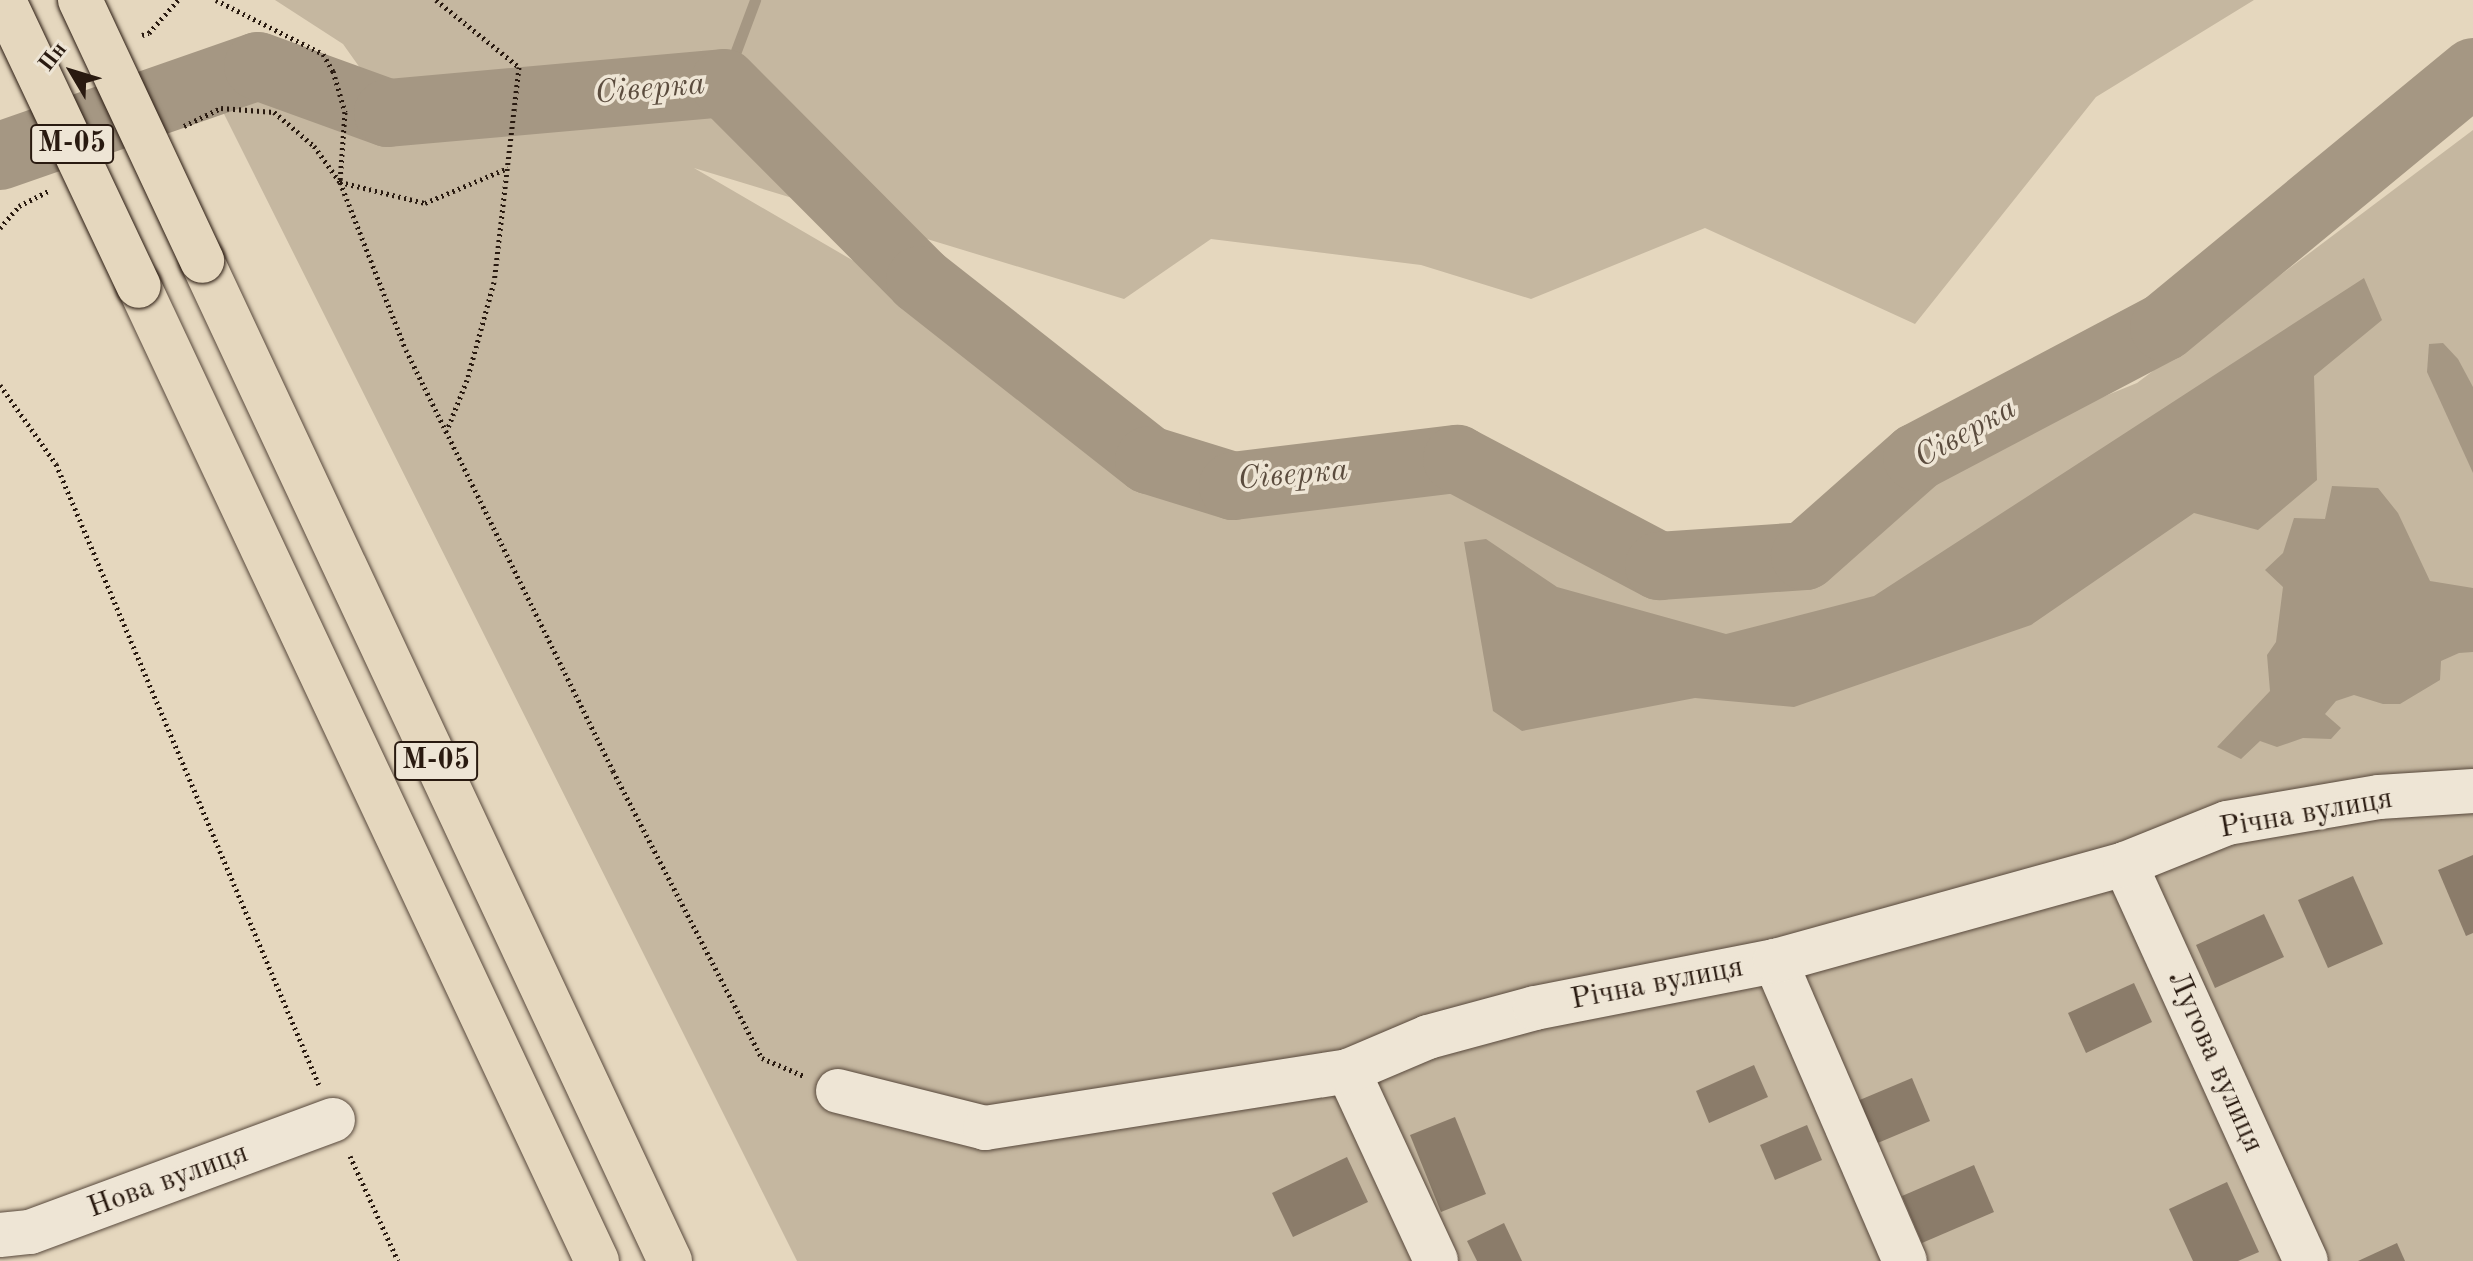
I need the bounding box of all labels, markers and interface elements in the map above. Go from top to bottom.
north arrow [32,32,112,112]
text: Пн [35,39,71,76]
water label: Сіверка [593,66,707,114]
road number: М-05 [30,120,114,168]
water label: Сіверка [1908,390,2024,478]
water label: Сіверка [1236,452,1350,500]
road number: М-05 [394,737,478,785]
street label: Річна вулиця [2217,781,2395,847]
street label: Річна вулиця [1568,950,1746,1018]
street label: Лугова вулиця [2159,966,2271,1158]
street label: Нова вулиця [83,1135,253,1227]

